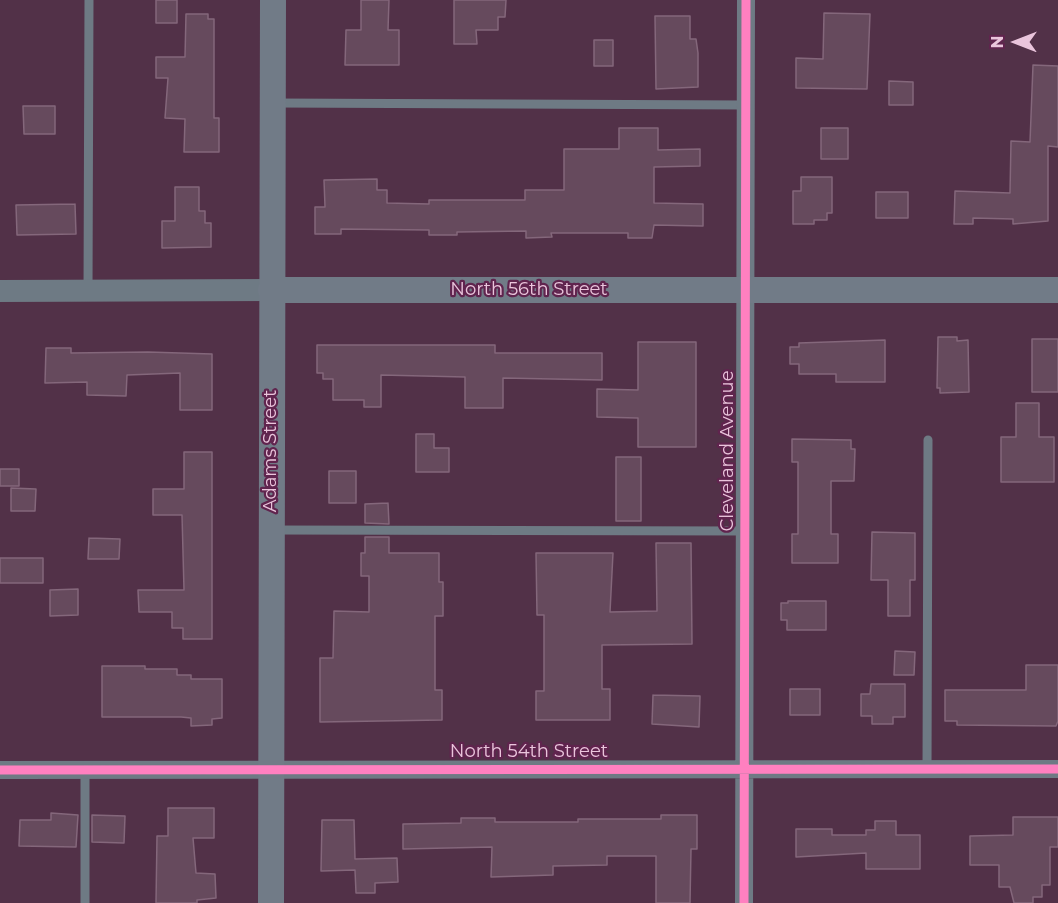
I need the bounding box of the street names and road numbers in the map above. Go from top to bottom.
street label: North 56th Street [450,279,608,301]
street label: Cleveland Avenue [717,370,739,532]
street label: Adams Street [260,390,282,512]
street label: North 54th Street [450,741,608,763]

